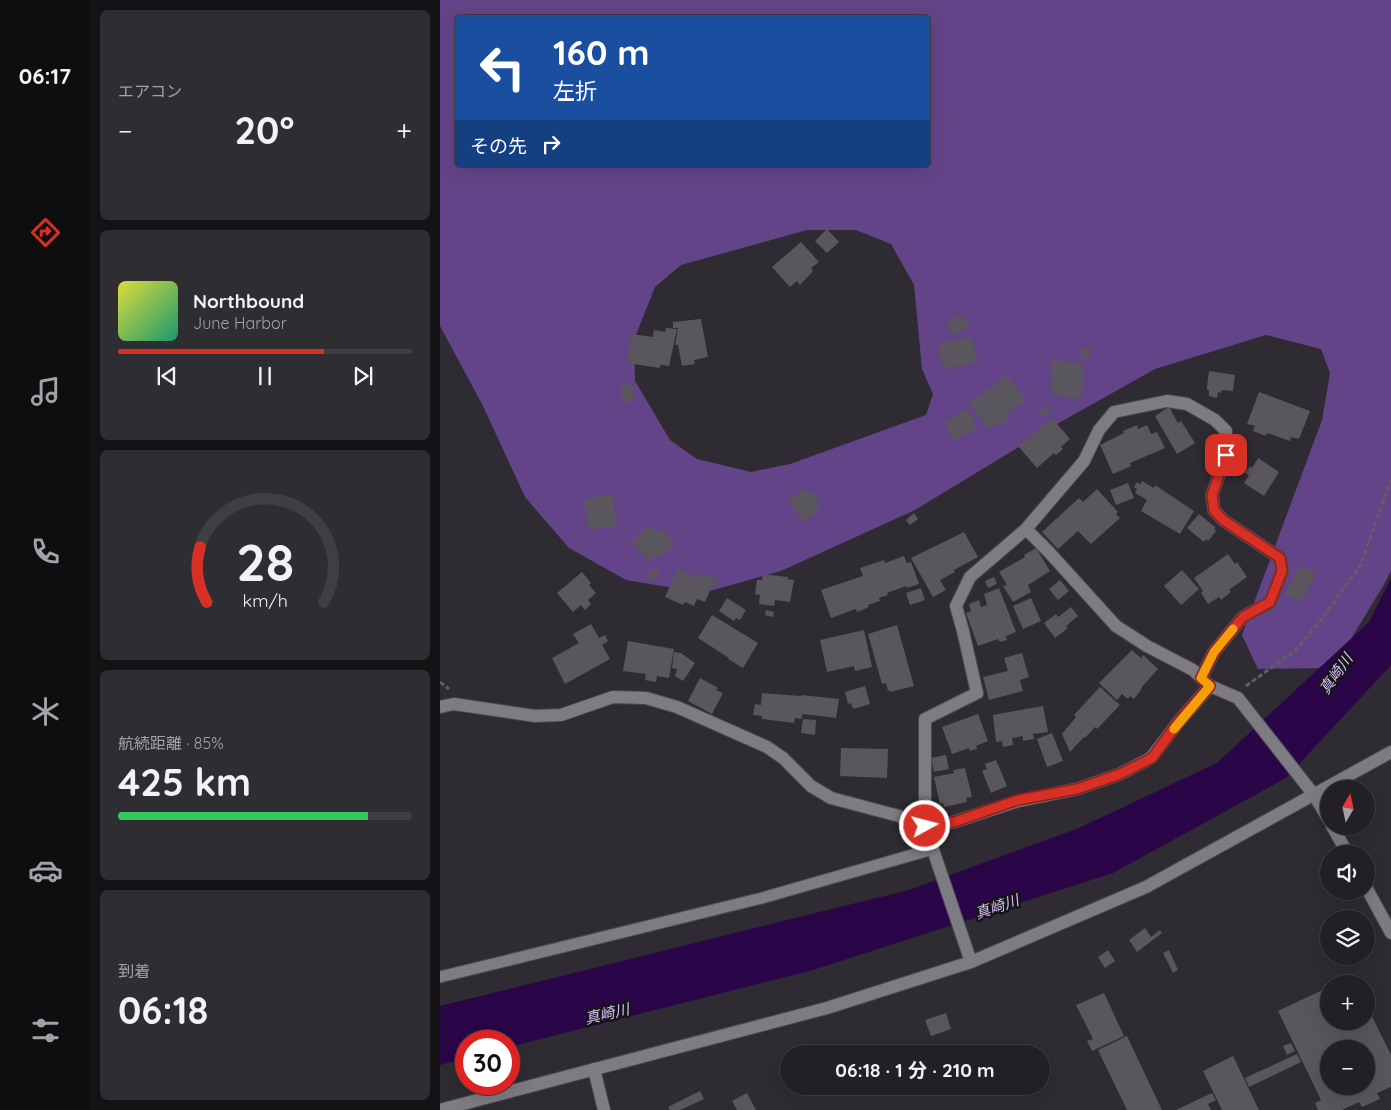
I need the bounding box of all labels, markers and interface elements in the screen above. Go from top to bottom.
text: 160 m [553,30,650,74]
icon: left [470,35,535,100]
text: 06:17 [19,62,71,90]
text: 左折 [553,77,597,105]
text: エアコン [118,81,182,101]
text: 20° [234,106,294,154]
text: − [118,113,133,148]
text: + [396,113,412,148]
icon: right [537,130,565,158]
text: その先 [470,134,527,158]
icon: directions [28,215,63,250]
text: Northbound [193,289,304,313]
text: June Harbor [193,313,287,333]
icon: previous [153,362,181,390]
icon: pause [251,362,279,390]
icon: next [349,362,377,390]
icon: music [28,374,63,409]
pin [1205,434,1247,476]
icon: arrive [1212,441,1240,469]
text: 28 [236,529,294,594]
icon: phone [28,534,63,569]
text: km/h [242,589,288,611]
water label: 真崎川 [1315,648,1357,698]
icon: climate [28,694,63,729]
text: 航続距離 · 85% [118,733,224,753]
text: 425 km [118,758,251,806]
north arrow [1320,780,1375,835]
map controls [1320,780,1375,1095]
position arrow [898,799,950,851]
button: sound [1320,845,1375,900]
icon: car [28,853,63,888]
water label: 真崎川 [972,890,1023,923]
button: layers [1320,910,1375,965]
text: 到着 [118,961,150,981]
button: + [1320,975,1375,1030]
text: 06:18 [118,986,208,1034]
water label: 真崎川 [583,999,633,1028]
icon: filters [28,1013,63,1048]
speed limit sign: 30 [455,1030,520,1095]
button: − [1320,1040,1375,1095]
text: 06:18 · 1 分 · 210 m [835,1058,995,1082]

